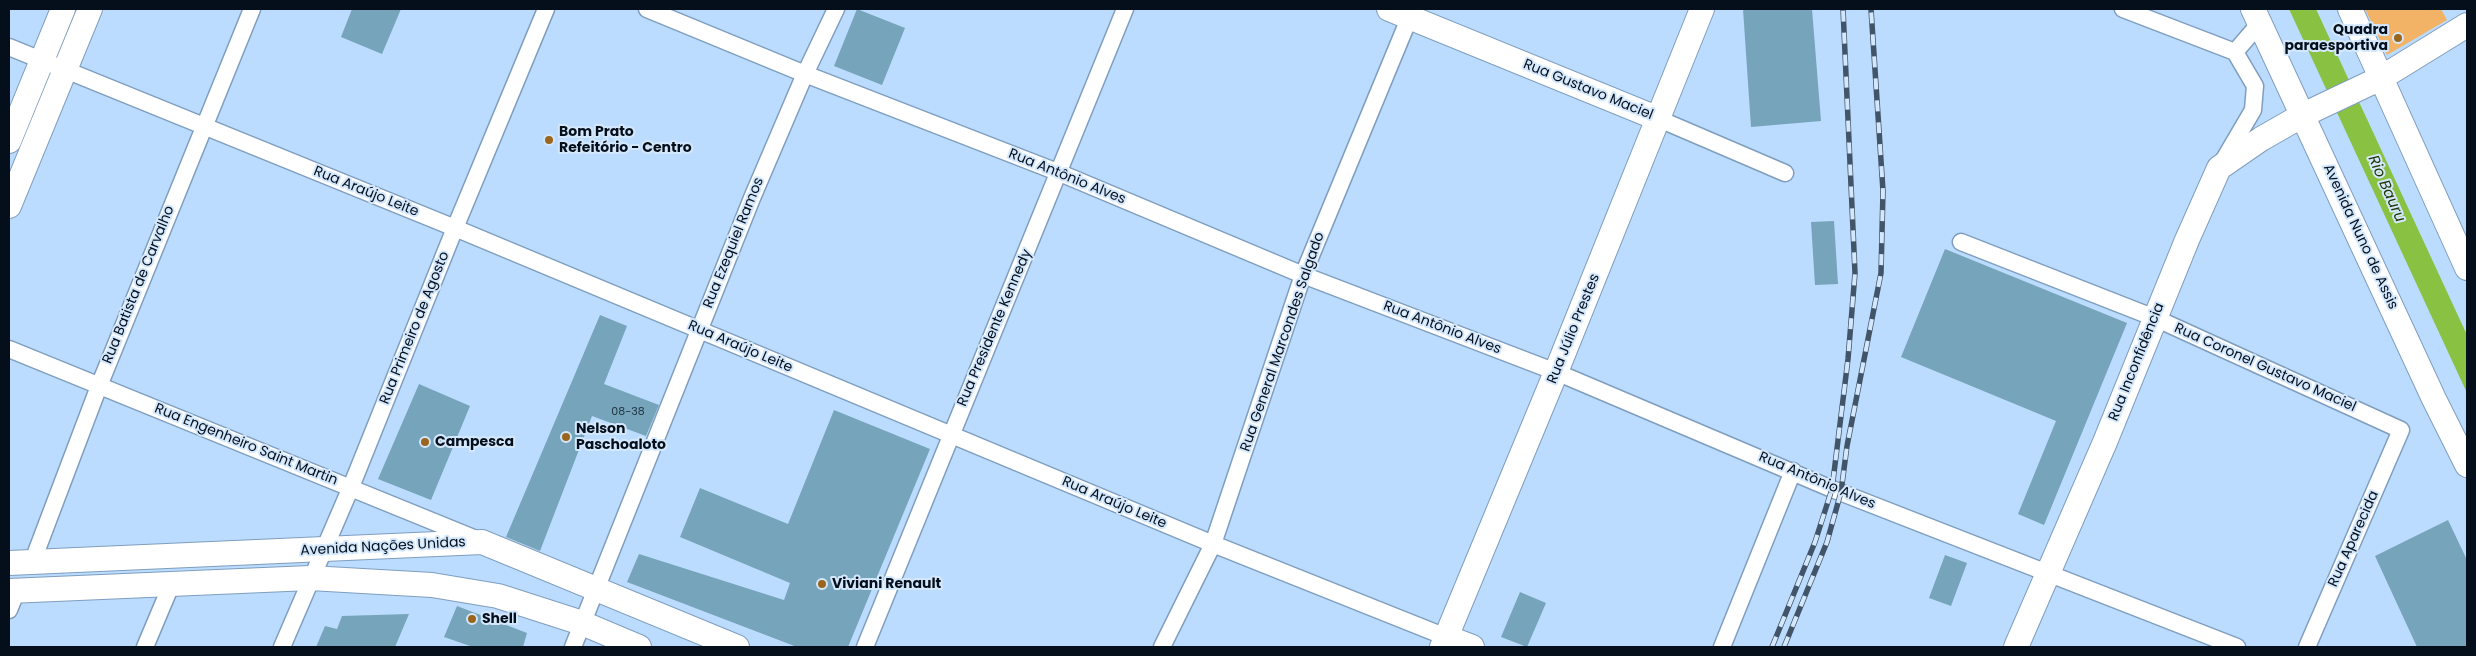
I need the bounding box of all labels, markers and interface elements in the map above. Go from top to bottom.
place label: Quadra paraesportiva [2285,22,2388,54]
marker: Quadra paraesportiva [2392,32,2404,44]
street label: Rua Gustavo Maciel [1521,56,1655,124]
place label: Bom Prato Refeitório - Centro [559,124,692,156]
marker: Bom Prato Refeitório - Centro [543,134,555,146]
street label: Rua Antônio Alves [1006,146,1128,208]
water label: Rio Bauru [2363,153,2409,225]
street label: Avenida Nuno de Assis [2319,162,2401,312]
street label: Rua Araújo Leite [311,163,421,221]
street label: Rua Ezequiel Ramos [700,175,768,311]
street label: Rua Batista de Carvalho [100,204,178,366]
street label: Rua General Marcondes Salgado [1238,230,1328,454]
street label: Rua Presidente Kennedy [954,247,1036,409]
street label: Rua Primeiro de Agosto [377,249,453,407]
street label: Rua Júlio Prestes [1544,272,1604,386]
street label: Rua Antônio Alves [1381,298,1503,358]
street label: Rua Inconfidência [2106,300,2168,424]
street label: Rua Araújo Leite [685,317,795,377]
street label: Rua Coronel Gustavo Maciel [2171,320,2359,416]
street label: Rua Engenheiro Saint Martin [152,400,340,490]
house number: 08-38 [611,405,645,419]
place label: Nelson Paschoaloto [576,421,666,454]
marker: Nelson Paschoaloto [560,431,572,443]
place label: Campesca [435,434,514,450]
marker: Campesca [419,436,431,448]
street label: Rua Antônio Alves [1756,449,1878,513]
street label: Rua Araújo Leite [1059,473,1169,533]
street label: Rua Aparecida [2325,488,2383,590]
street label: Avenida Nações Unidas [300,534,466,560]
place label: Viviani Renault [832,576,941,592]
marker: Viviani Renault [816,578,828,590]
place label: Shell [482,611,517,627]
marker: Shell [466,613,478,625]

